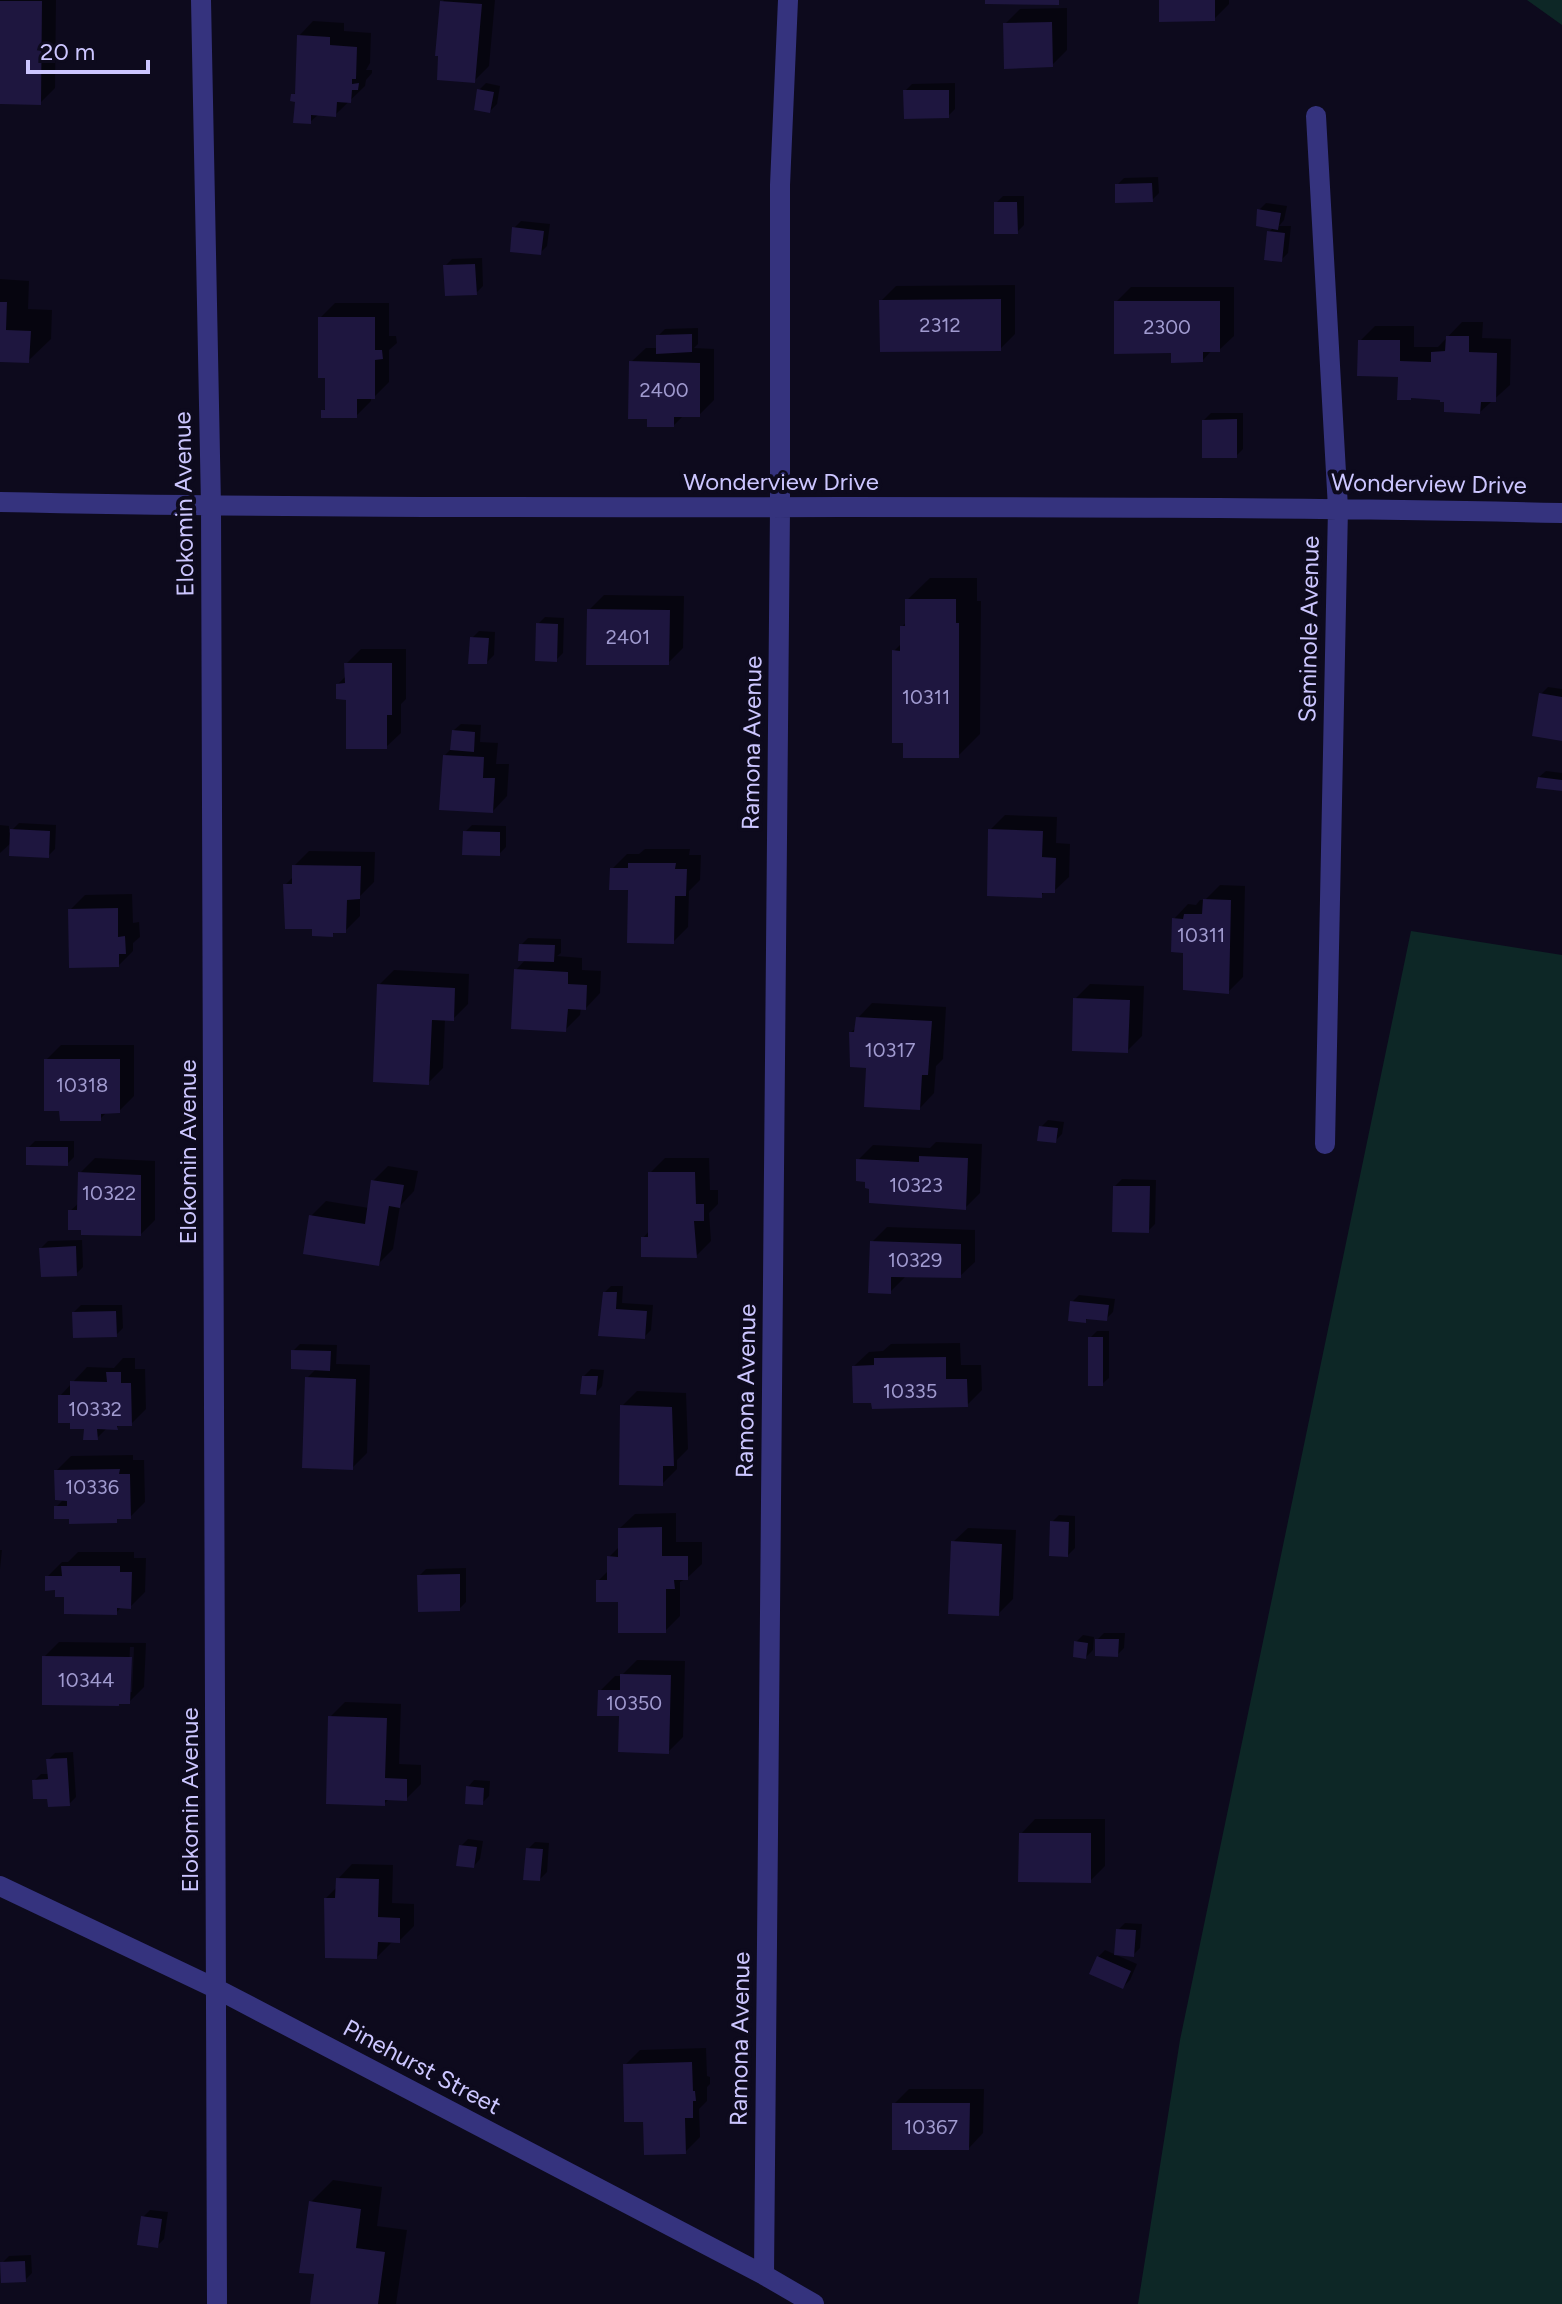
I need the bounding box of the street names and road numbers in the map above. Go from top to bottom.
street label: Elokomin Avenue [167,411,200,597]
street label: Wonderview Drive [683,467,879,496]
street label: Wonderview Drive [1331,467,1527,500]
street label: Seminole Avenue [1292,535,1325,723]
street label: Ramona Avenue [735,656,768,830]
street label: Elokomin Avenue [173,1059,202,1245]
street label: Ramona Avenue [729,1304,762,1478]
street label: Elokomin Avenue [175,1707,204,1893]
street label: Ramona Avenue [723,1952,756,2126]
street label: Pinehurst Street [339,2013,506,2120]

